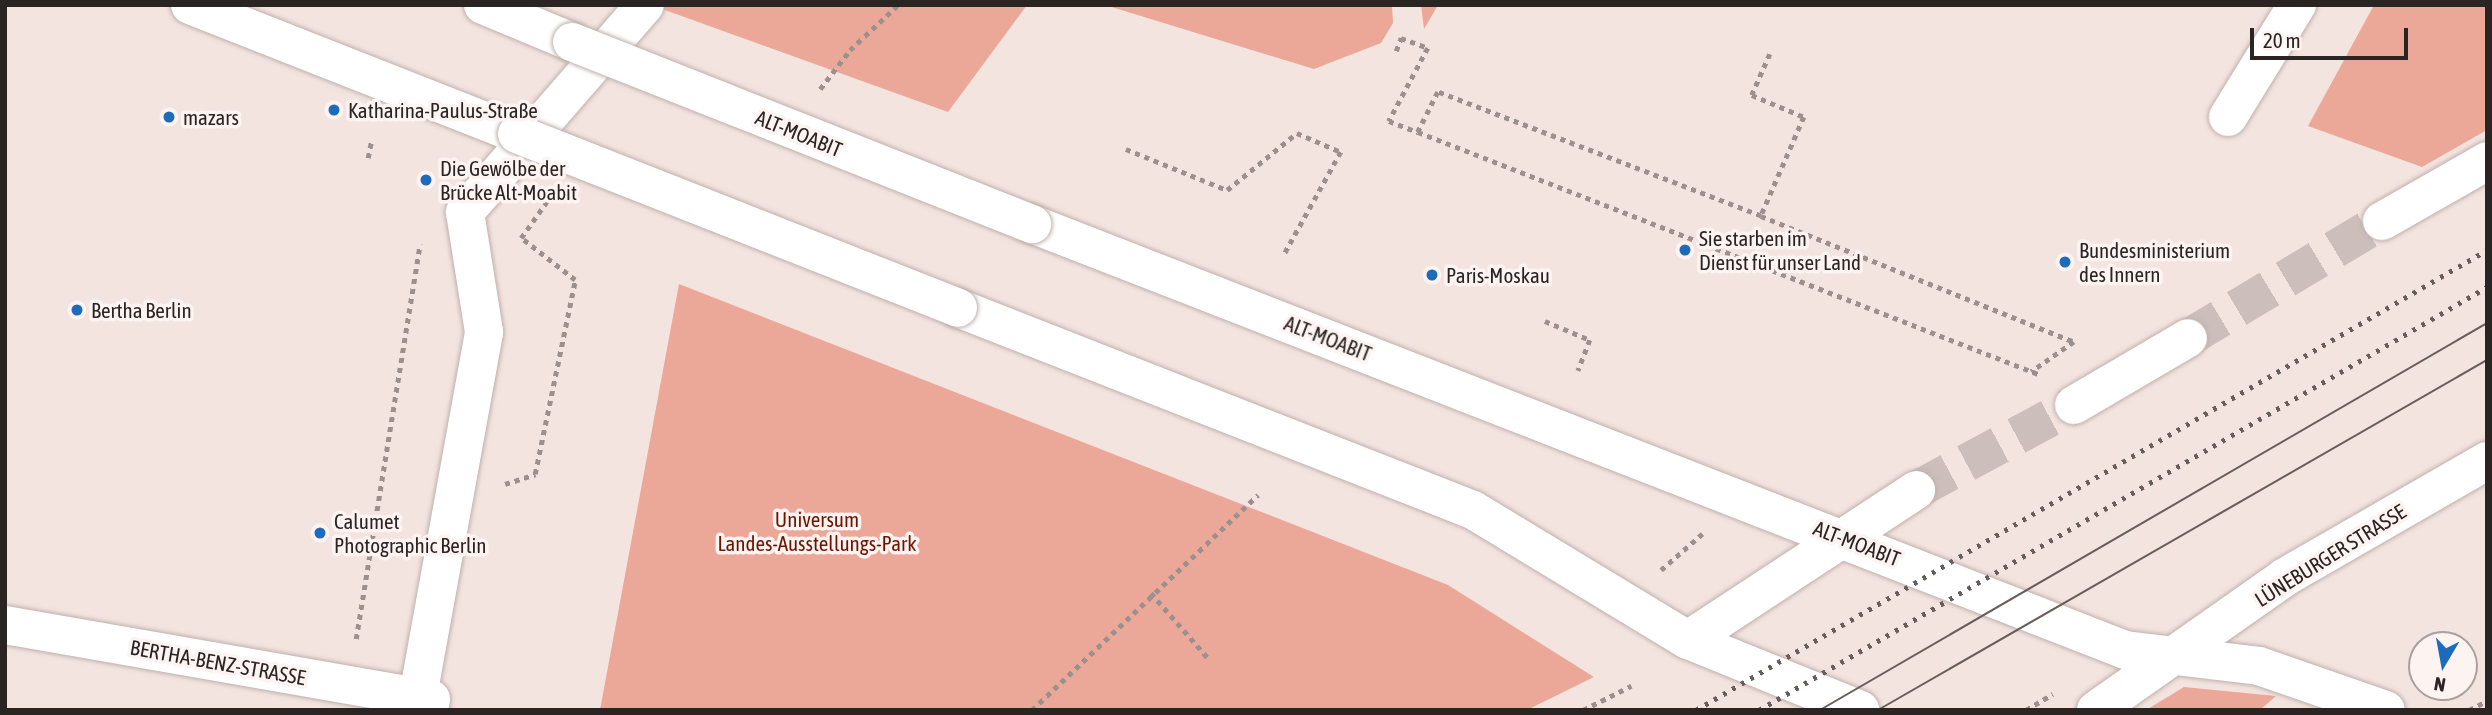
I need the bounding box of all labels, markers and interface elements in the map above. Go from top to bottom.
scale bar [2254,14,2412,58]
text: 20 m [2263,28,2301,52]
place label: Katharina-Paulus-Straße [348,97,538,123]
marker: Katharina-Paulus-Straße [326,102,342,118]
place label: mazars [183,104,239,130]
street label: ALT-MOABIT [752,104,846,162]
marker: mazars [161,109,177,125]
place label: Die Gewölbe der Brücke Alt-Moabit [440,155,577,205]
marker: Die Gewölbe der Brücke Alt-Moabit [418,172,434,188]
place label: Sie starben im Dienst für unser Land [1699,225,1861,275]
place label: Bundesministerium des Innern [2079,237,2230,287]
marker: Sie starben im Dienst für unser Land [1677,242,1693,258]
marker: Bundesministerium des Innern [2057,254,2073,270]
place label: Paris-Moskau [1446,262,1550,288]
marker: Paris-Moskau [1424,267,1440,283]
place label: Bertha Berlin [91,297,192,323]
marker: Bertha Berlin [69,302,85,318]
street label: ALT-MOABIT [1281,310,1375,366]
street label: LÜNEBURGER STRASSE [2250,498,2410,612]
park label: Universum Landes-Ausstellungs-Park [717,506,917,556]
place label: Calumet Photographic Berlin [334,508,487,558]
street label: ALT-MOABIT [1810,515,1904,571]
marker: Calumet Photographic Berlin [312,525,328,541]
north arrow [2408,631,2478,701]
street label: BERTHA-BENZ-STRASSE [128,634,308,690]
text: N [2432,673,2447,697]

